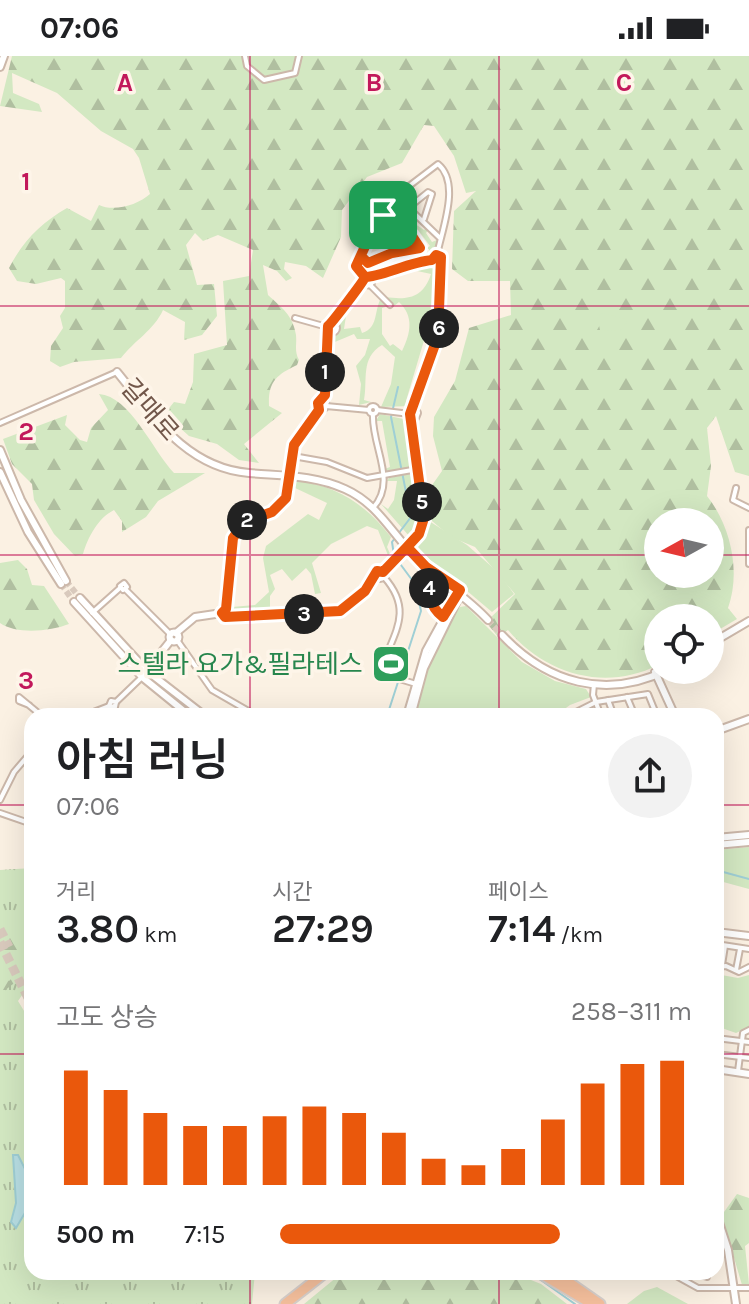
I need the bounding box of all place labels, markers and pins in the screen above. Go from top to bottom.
pin [349,181,417,249]
pin: 6 [419,308,459,348]
pin: 1 [305,352,345,392]
pin: 5 [402,482,442,522]
pin: 2 [227,500,267,540]
pin: 4 [409,568,449,608]
pin: 3 [284,594,324,634]
sports icon: 스텔라 요가&필라테스 [370,643,412,685]
place label: 스텔라 요가&필라테스 [118,649,363,680]

